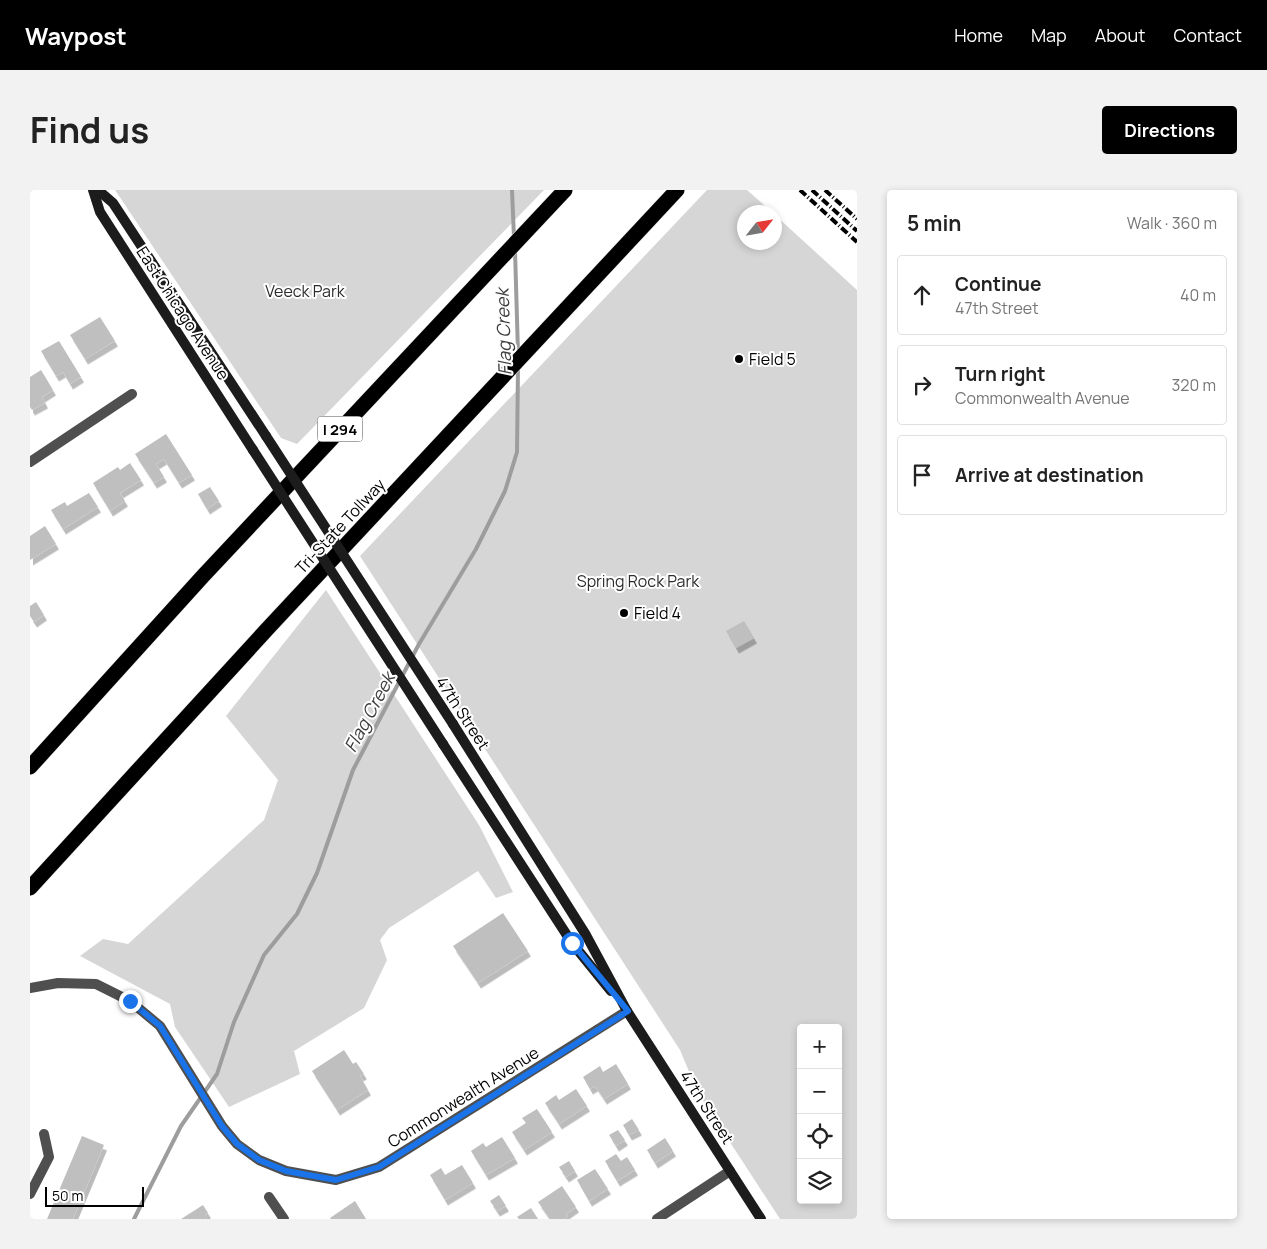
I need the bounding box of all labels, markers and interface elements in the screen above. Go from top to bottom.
text: Waypost [25,19,127,52]
text: Home [954,23,1003,47]
text: Map [1031,23,1067,47]
text: About [1095,23,1145,47]
text: Contact [1173,23,1242,47]
text: Find us [30,106,149,154]
button: Directions [1102,106,1237,154]
north arrow [737,205,782,250]
text: 5 min [907,209,961,237]
text: Walk · 360 m [1127,212,1217,234]
street label: East Chicago Avenue [131,242,235,384]
text: Continue [955,271,1041,297]
park label: Veeck Park [265,280,346,302]
icon: ahead [908,281,936,309]
text: 40 m [1180,284,1216,306]
water label: Flag Creek [489,285,517,376]
text: 47th Street [955,297,1039,319]
place label: Field 5 [749,348,796,370]
marker: Field 5 [733,353,745,365]
text: Turn right [955,361,1045,387]
icon: right [908,371,936,399]
text: 320 m [1172,374,1216,396]
text: Commonwealth Avenue [955,387,1130,409]
road number: I 294 [318,416,362,442]
icon: arrive [908,461,936,489]
text: Arrive at destination [955,462,1144,488]
street label: Tri-State Tollway [290,473,390,578]
park label: Spring Rock Park [577,570,700,592]
place label: Field 4 [634,602,681,624]
marker: Field 4 [618,607,630,619]
water label: Flag Creek [338,665,401,756]
street label: 47th Street [431,672,495,754]
route start [561,932,584,955]
route end [119,990,142,1013]
map controls [797,1024,842,1204]
button: + [797,1024,842,1069]
street label: Commonwealth Avenue [383,1041,543,1153]
street label: 47th Street [675,1066,739,1148]
button: − [797,1069,842,1114]
button: locate [797,1114,842,1159]
button: layers [797,1159,842,1204]
scale bar [45,1184,144,1207]
text: 50 m [52,1186,83,1205]

